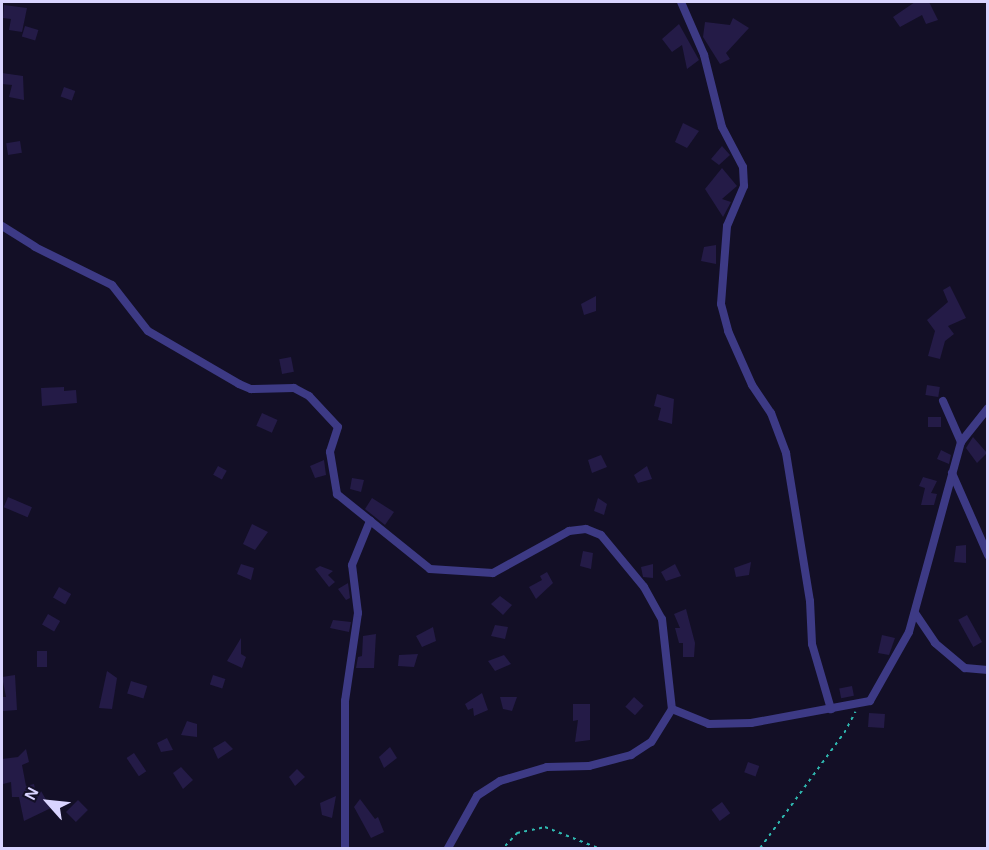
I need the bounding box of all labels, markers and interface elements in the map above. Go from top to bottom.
north arrow [18,772,78,832]
text: N [21,785,42,803]

